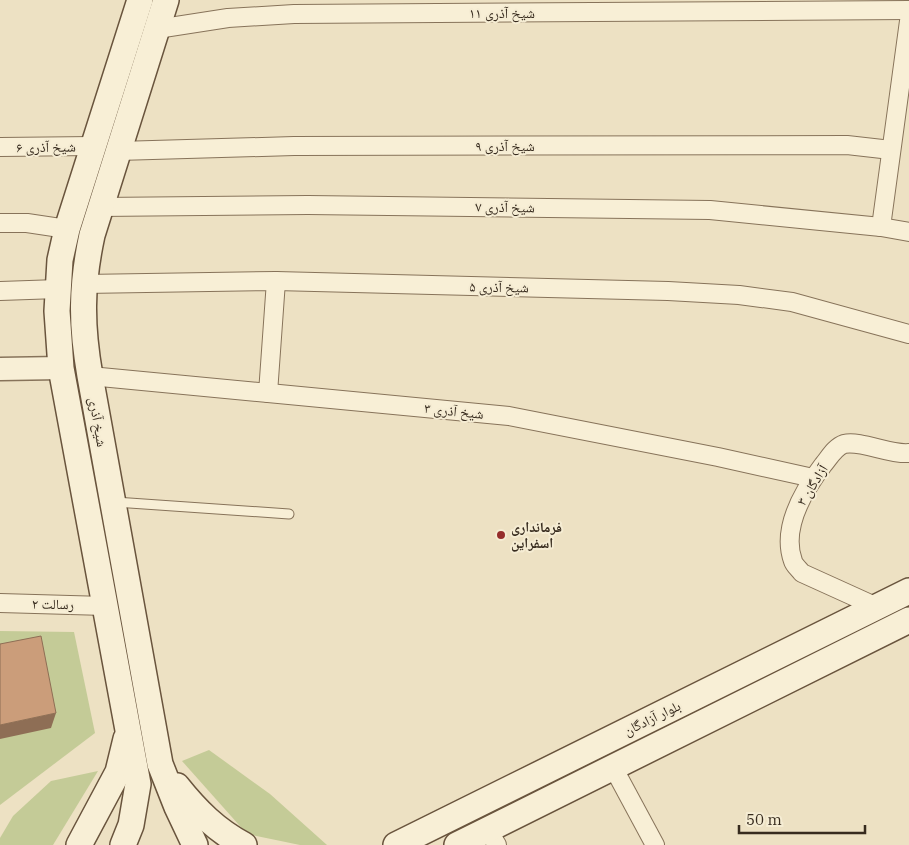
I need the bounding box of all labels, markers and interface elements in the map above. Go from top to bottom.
street label: شیخ آذری ۱۱ [469,4,535,23]
street label: شیخ آذری ۶ [16,137,76,158]
street label: شیخ آذری ۹ [475,137,535,156]
street label: شیخ آذری ۷ [475,197,535,218]
street label: شیخ آذری ۵ [469,277,529,298]
street label: شیخ آذری [84,396,111,448]
street label: شیخ آذری ۳ [423,399,485,424]
street label: آزادگان ۳ [792,461,832,509]
place label: فرمانداری اسفراین [511,518,562,552]
marker: فرمانداری اسفراین [495,529,507,541]
street label: رسالت ۲ [32,595,74,613]
street label: بلوار آزادگان [621,696,684,740]
scale bar [739,802,865,834]
text: 50 m [746,810,782,829]

